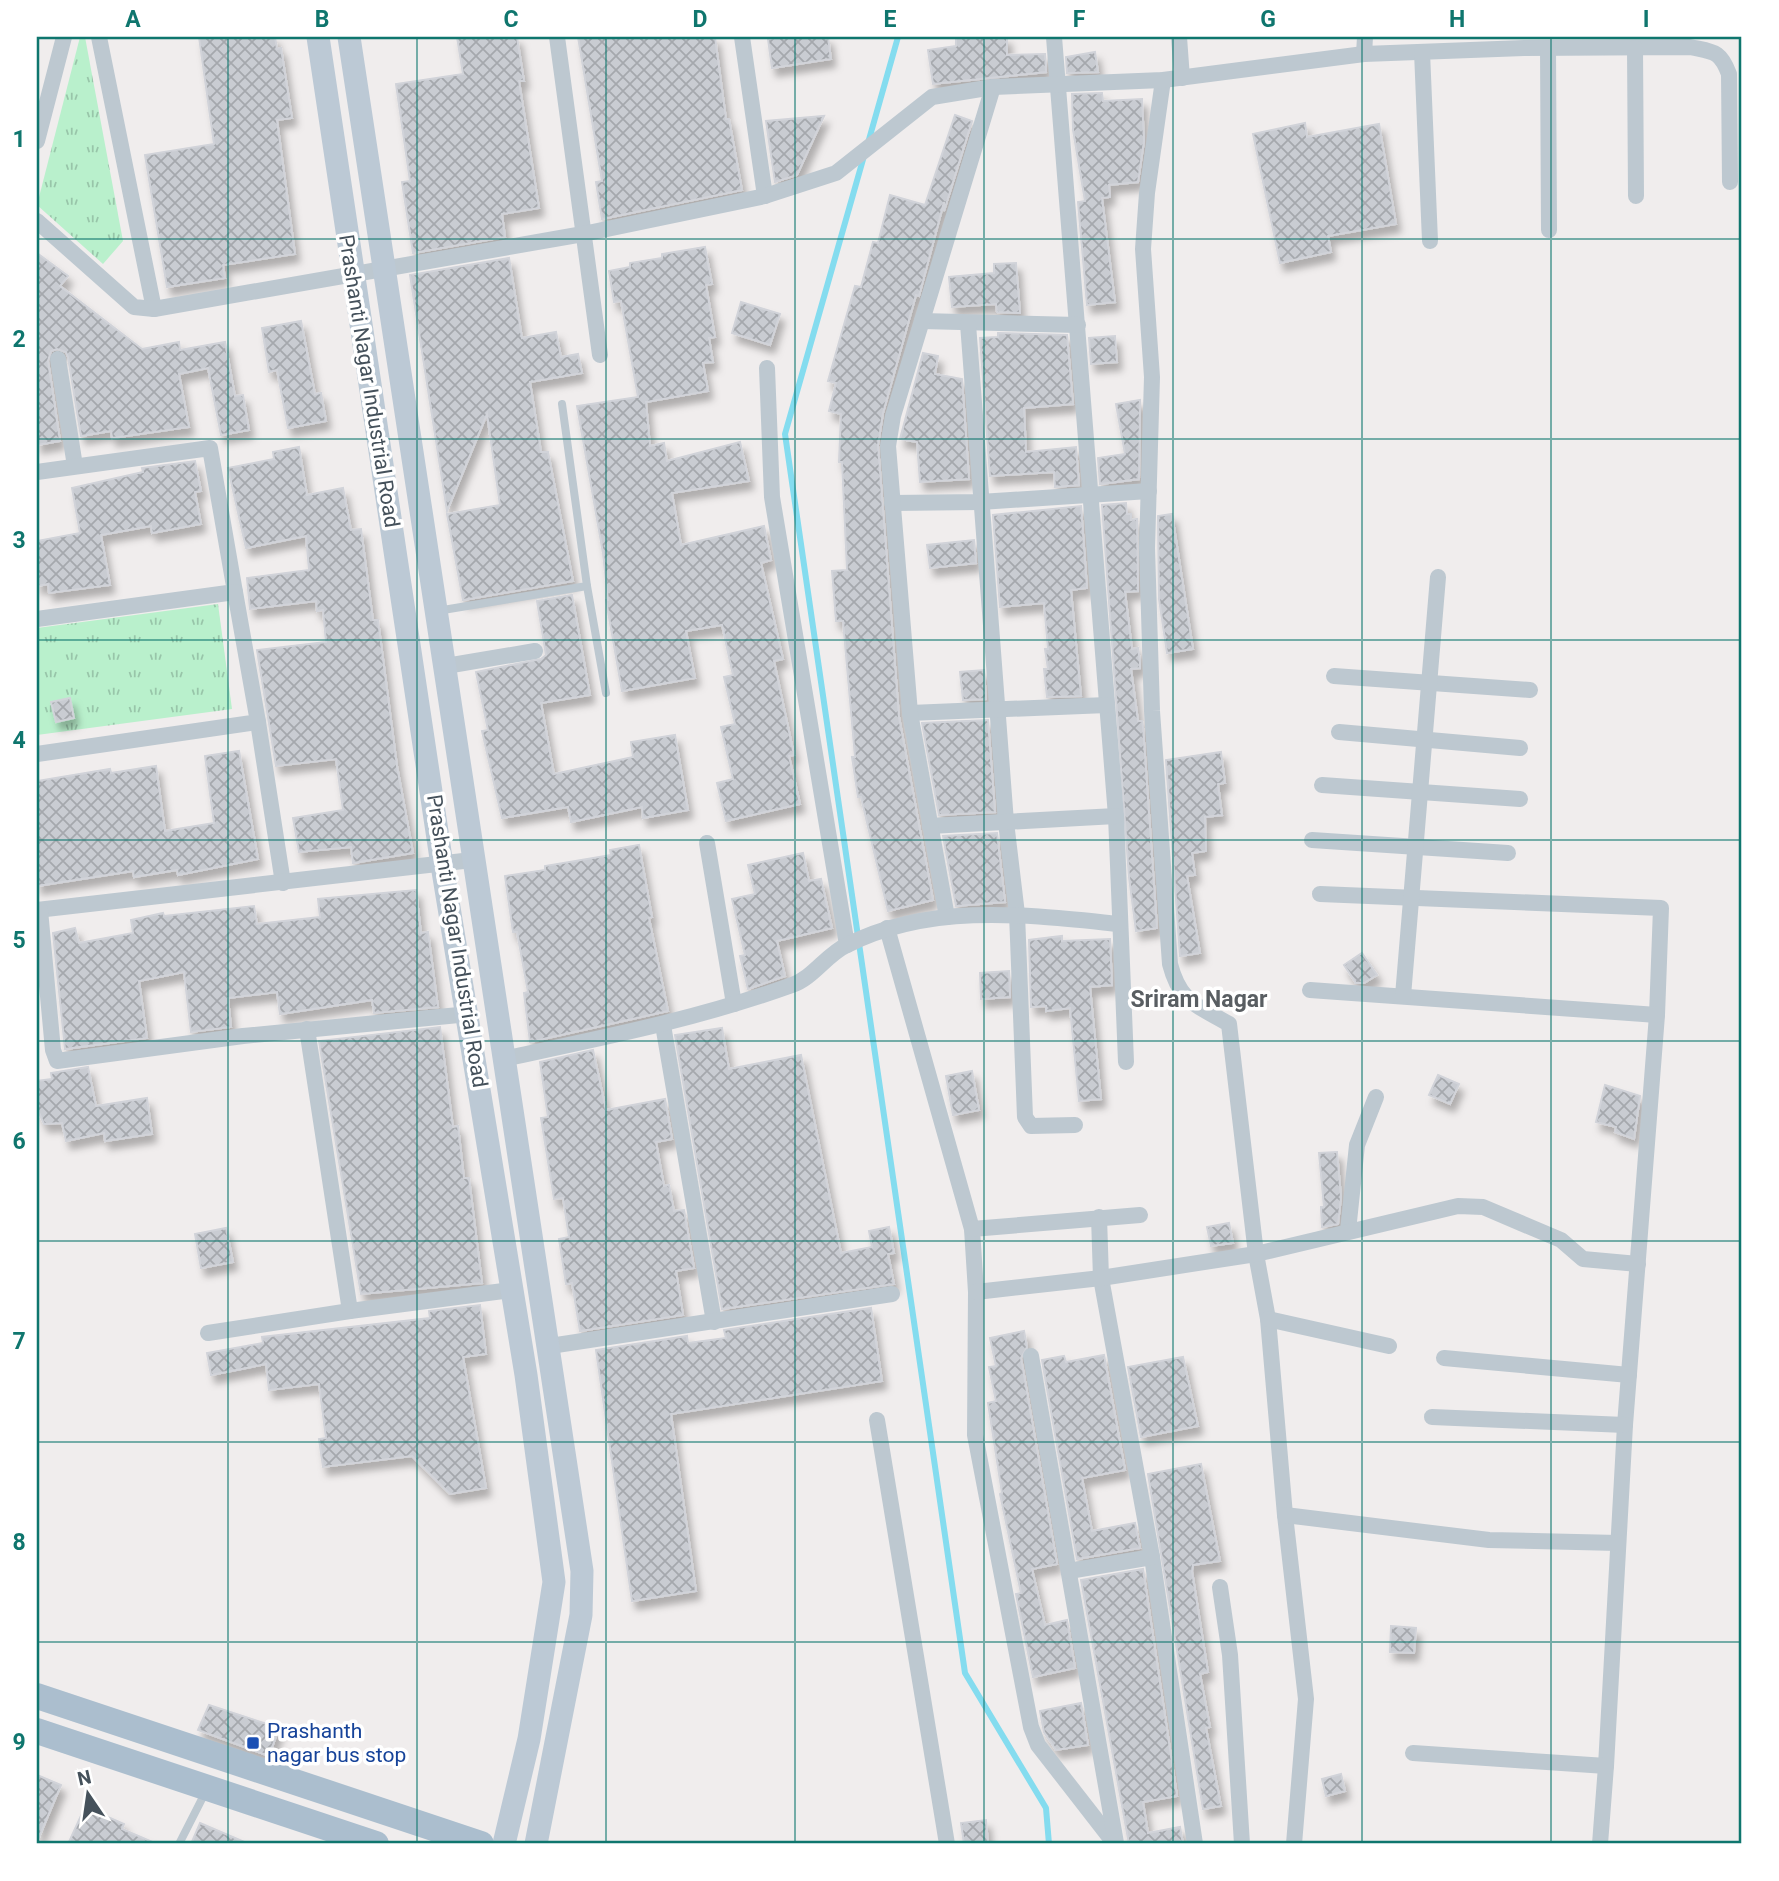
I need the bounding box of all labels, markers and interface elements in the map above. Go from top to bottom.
text: A [125,6,141,33]
text: B [315,6,329,33]
text: C [503,6,519,33]
text: D [693,6,707,33]
text: E [884,6,897,33]
text: F [1073,6,1086,33]
text: G [1260,6,1276,33]
text: H [1449,6,1465,33]
text: I [1643,6,1649,33]
text: 1 [12,126,26,153]
street label: Prashanti Nagar Industrial Road [334,233,404,529]
text: 2 [12,326,26,353]
text: 3 [12,527,26,554]
text: 4 [12,727,26,754]
street label: Prashanti Nagar Industrial Road [422,793,492,1089]
text: 5 [12,927,26,954]
district label: Sriram Nagar [1130,986,1268,1013]
text: 6 [12,1128,26,1155]
text: 7 [12,1328,26,1355]
text: 8 [12,1529,26,1556]
place label: Prashanth nagar bus stop [267,1719,406,1767]
text: 9 [12,1729,26,1756]
marker: Prashanth nagar bus stop [245,1735,261,1751]
north arrow [52,1758,122,1828]
text: N [75,1765,93,1791]

